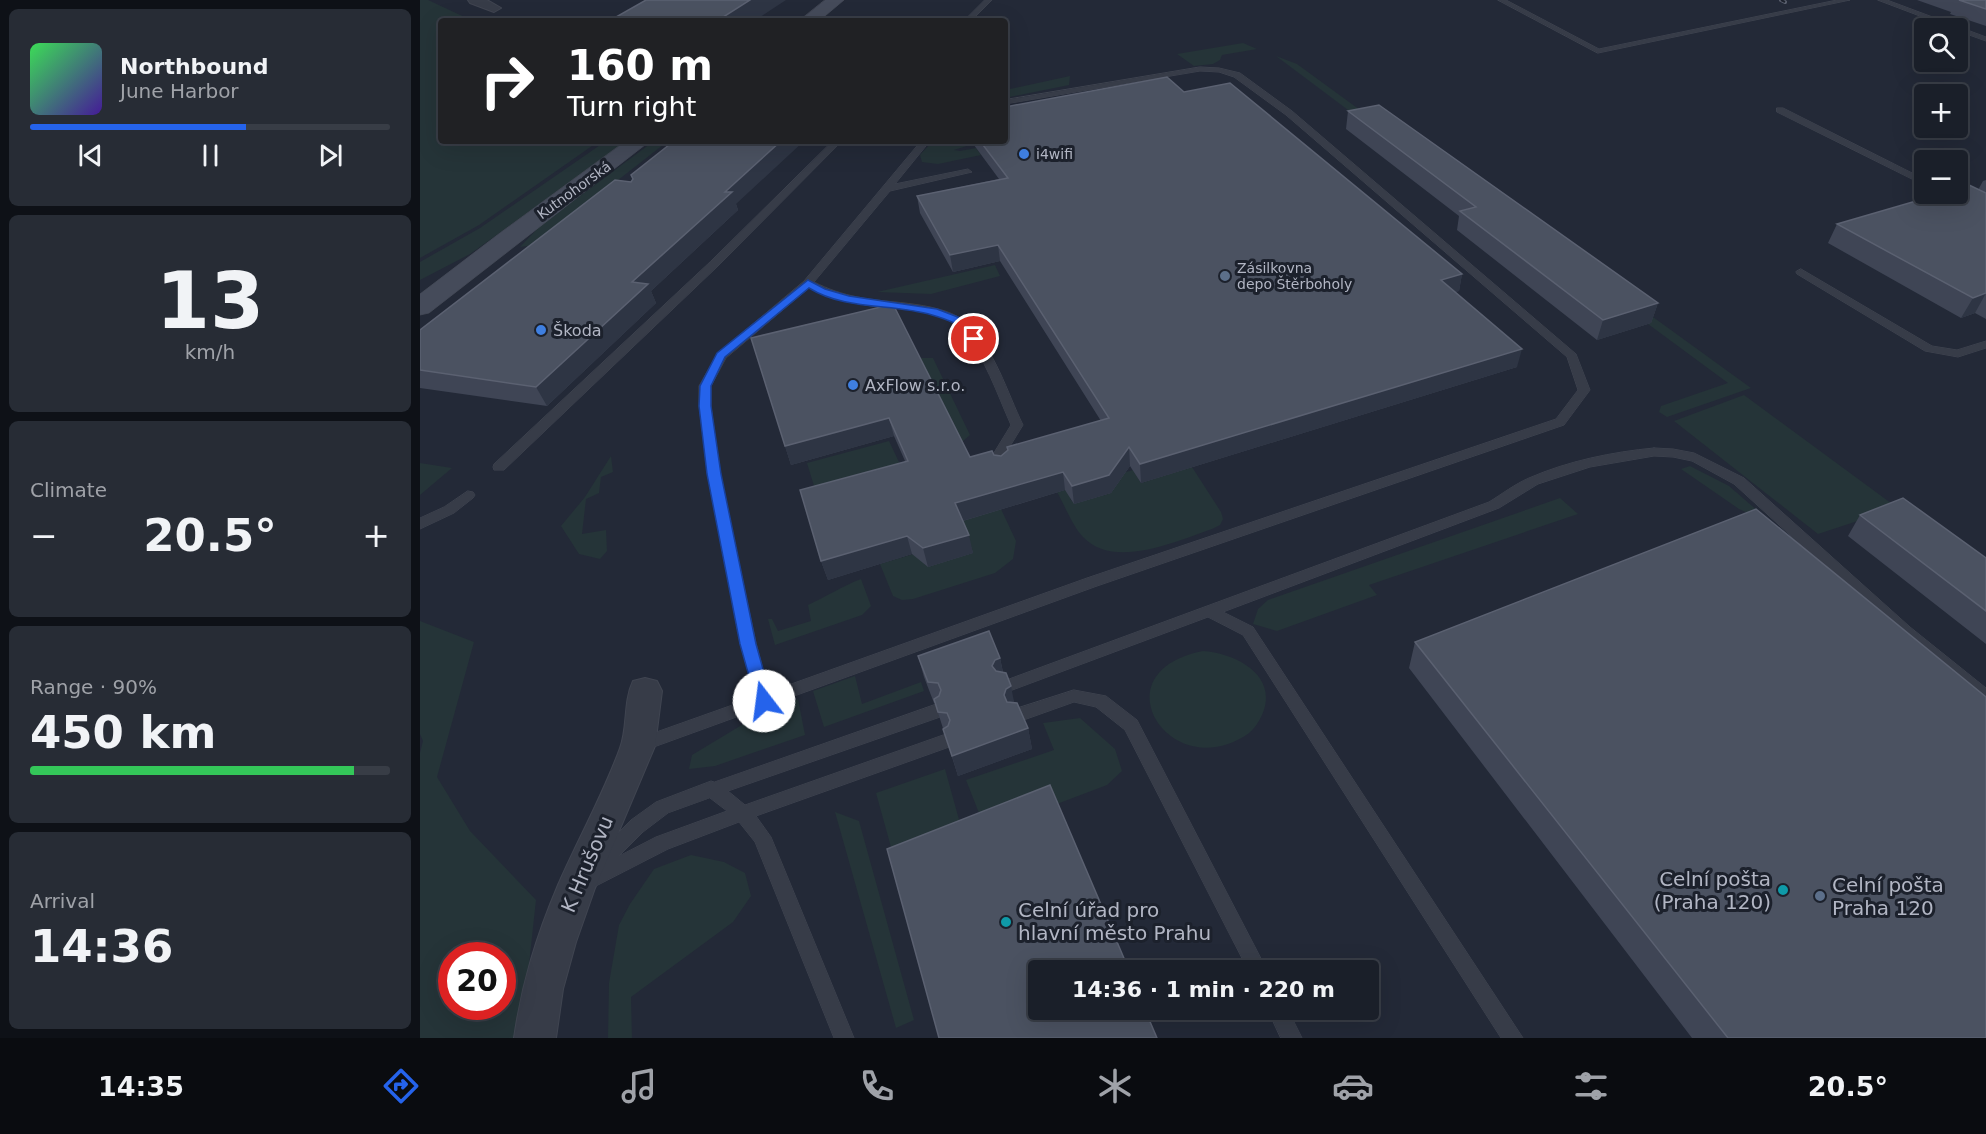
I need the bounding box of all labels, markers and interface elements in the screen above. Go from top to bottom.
map controls [1914,18,1968,204]
button: search [1914,18,1968,72]
text: 160 m [567,41,713,90]
icon: right [468,42,546,120]
text: Northbound [120,54,269,79]
text: June Harbor [120,79,239,103]
button: + [1914,84,1968,138]
text: Turn right [567,91,696,122]
icon: previous [74,139,107,172]
icon: pause [194,139,227,172]
icon: next [314,139,347,172]
place label: i4wifi [1036,146,1073,162]
marker: i4wifi [1017,147,1031,161]
button: − [1914,150,1968,204]
street label: Kutnohorská [534,158,614,222]
text: 13 [156,256,264,346]
place label: Zásilkovna depo Štěrboholy [1237,260,1352,292]
marker: Zásilkovna depo Štěrboholy [1218,269,1232,283]
pin [948,313,999,364]
place label: Škoda [553,321,602,340]
icon: arrive [957,322,990,355]
marker: Škoda [534,323,548,337]
text: km/h [185,340,235,364]
place label: AxFlow s.r.o. [865,376,965,395]
marker: AxFlow s.r.o. [846,378,860,392]
text: Climate [30,478,107,502]
text: 20.5° [143,509,277,562]
text: − [30,516,58,555]
text: + [362,516,390,555]
position arrow [732,669,796,733]
text: Range · 90% [30,675,157,699]
text: 450 km [30,706,216,759]
street label: K Hrušovu [556,812,618,916]
place label: Celní pošta (Praha 120) [1654,867,1771,914]
place label: Celní pošta Praha 120 [1832,873,1944,920]
marker: Celní pošta (Praha 120) [1776,883,1790,897]
text: Arrival [30,889,95,913]
marker: Celní pošta Praha 120 [1813,889,1827,903]
place label: Celní úřad pro hlavní město Prahu [1018,898,1211,945]
marker: Celní úřad pro hlavní město Prahu [999,915,1013,929]
text: 14:36 [30,920,173,973]
speed limit sign: 20 [438,942,516,1020]
text: 14:36 · 1 min · 220 m [1072,977,1335,1002]
icon: directions [380,1065,422,1107]
icon: music [618,1065,660,1107]
icon: phone [856,1065,898,1107]
icon: climate [1094,1065,1136,1107]
icon: car [1332,1065,1374,1107]
icon: filters [1570,1065,1612,1107]
text: 14:35 [98,1071,184,1102]
text: 20.5° [1808,1071,1888,1102]

